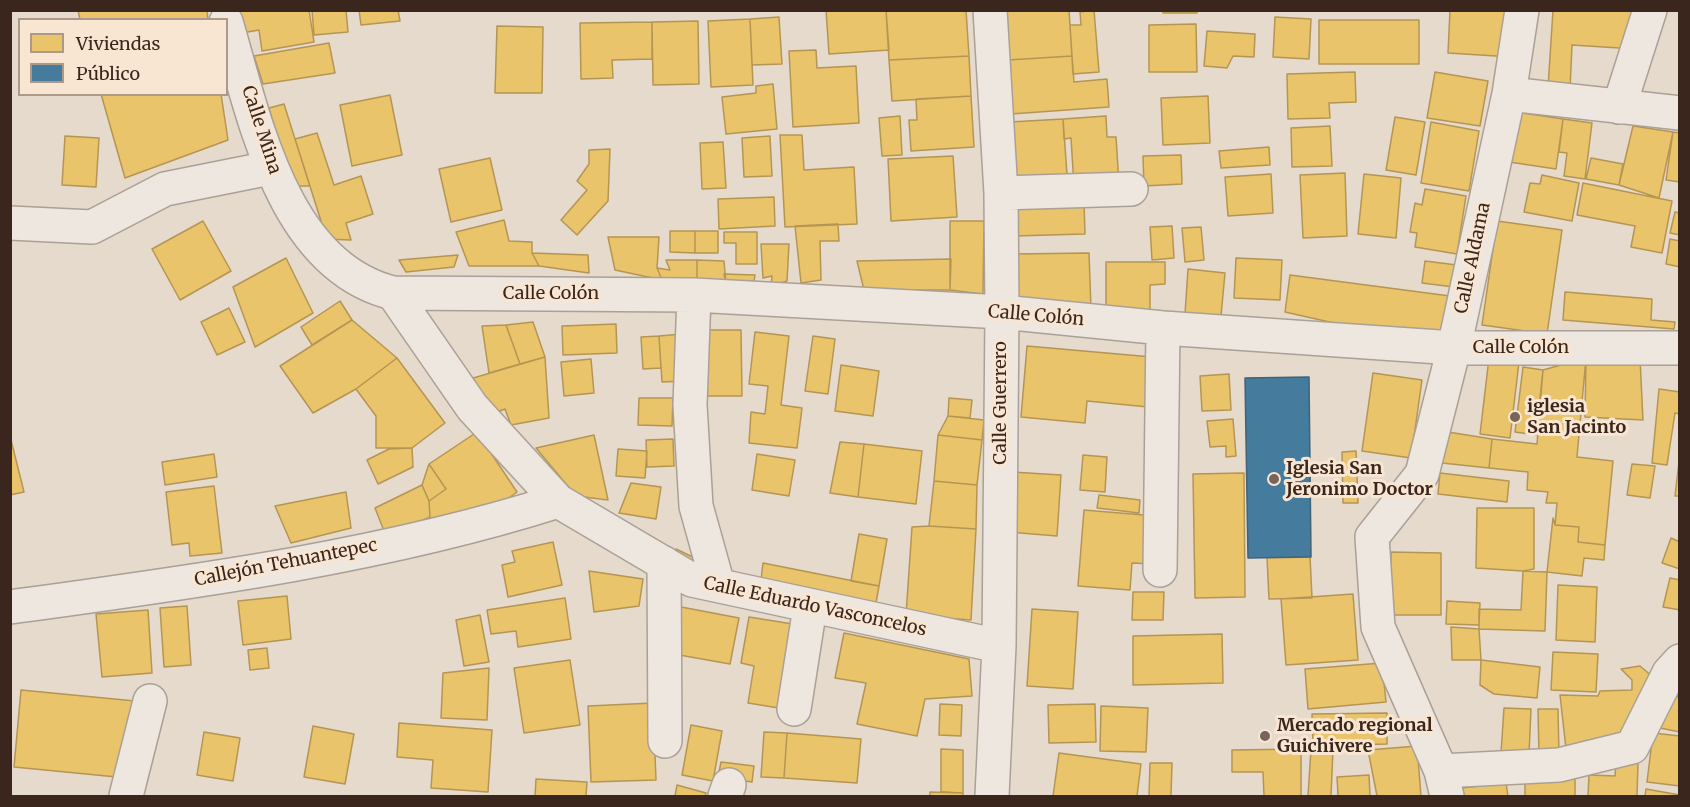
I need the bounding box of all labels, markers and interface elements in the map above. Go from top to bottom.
legend [18,18,228,96]
text: Viviendas [76,32,160,55]
text: Público [76,62,140,85]
street label: Calle Mina [237,83,285,177]
street label: Calle Aldama [1451,200,1495,316]
street label: Calle Colón [503,283,599,305]
street label: Calle Colón [987,301,1085,331]
street label: Calle Colón [1473,337,1569,359]
street label: Calle Guerrero [990,341,1012,465]
place label: iglesia San Jacinto [1527,396,1626,438]
marker: iglesia San Jacinto [1508,410,1522,424]
place label: Iglesia San Jeronimo Doctor [1286,458,1433,500]
marker: Iglesia San Jeronimo Doctor [1267,472,1281,486]
street label: Callejón Tehuantepec [193,535,379,591]
street label: Calle Eduardo Vasconcelos [702,573,928,641]
place label: Mercado regional Guichivere [1277,715,1433,758]
marker: Mercado regional Guichivere [1258,729,1272,743]

